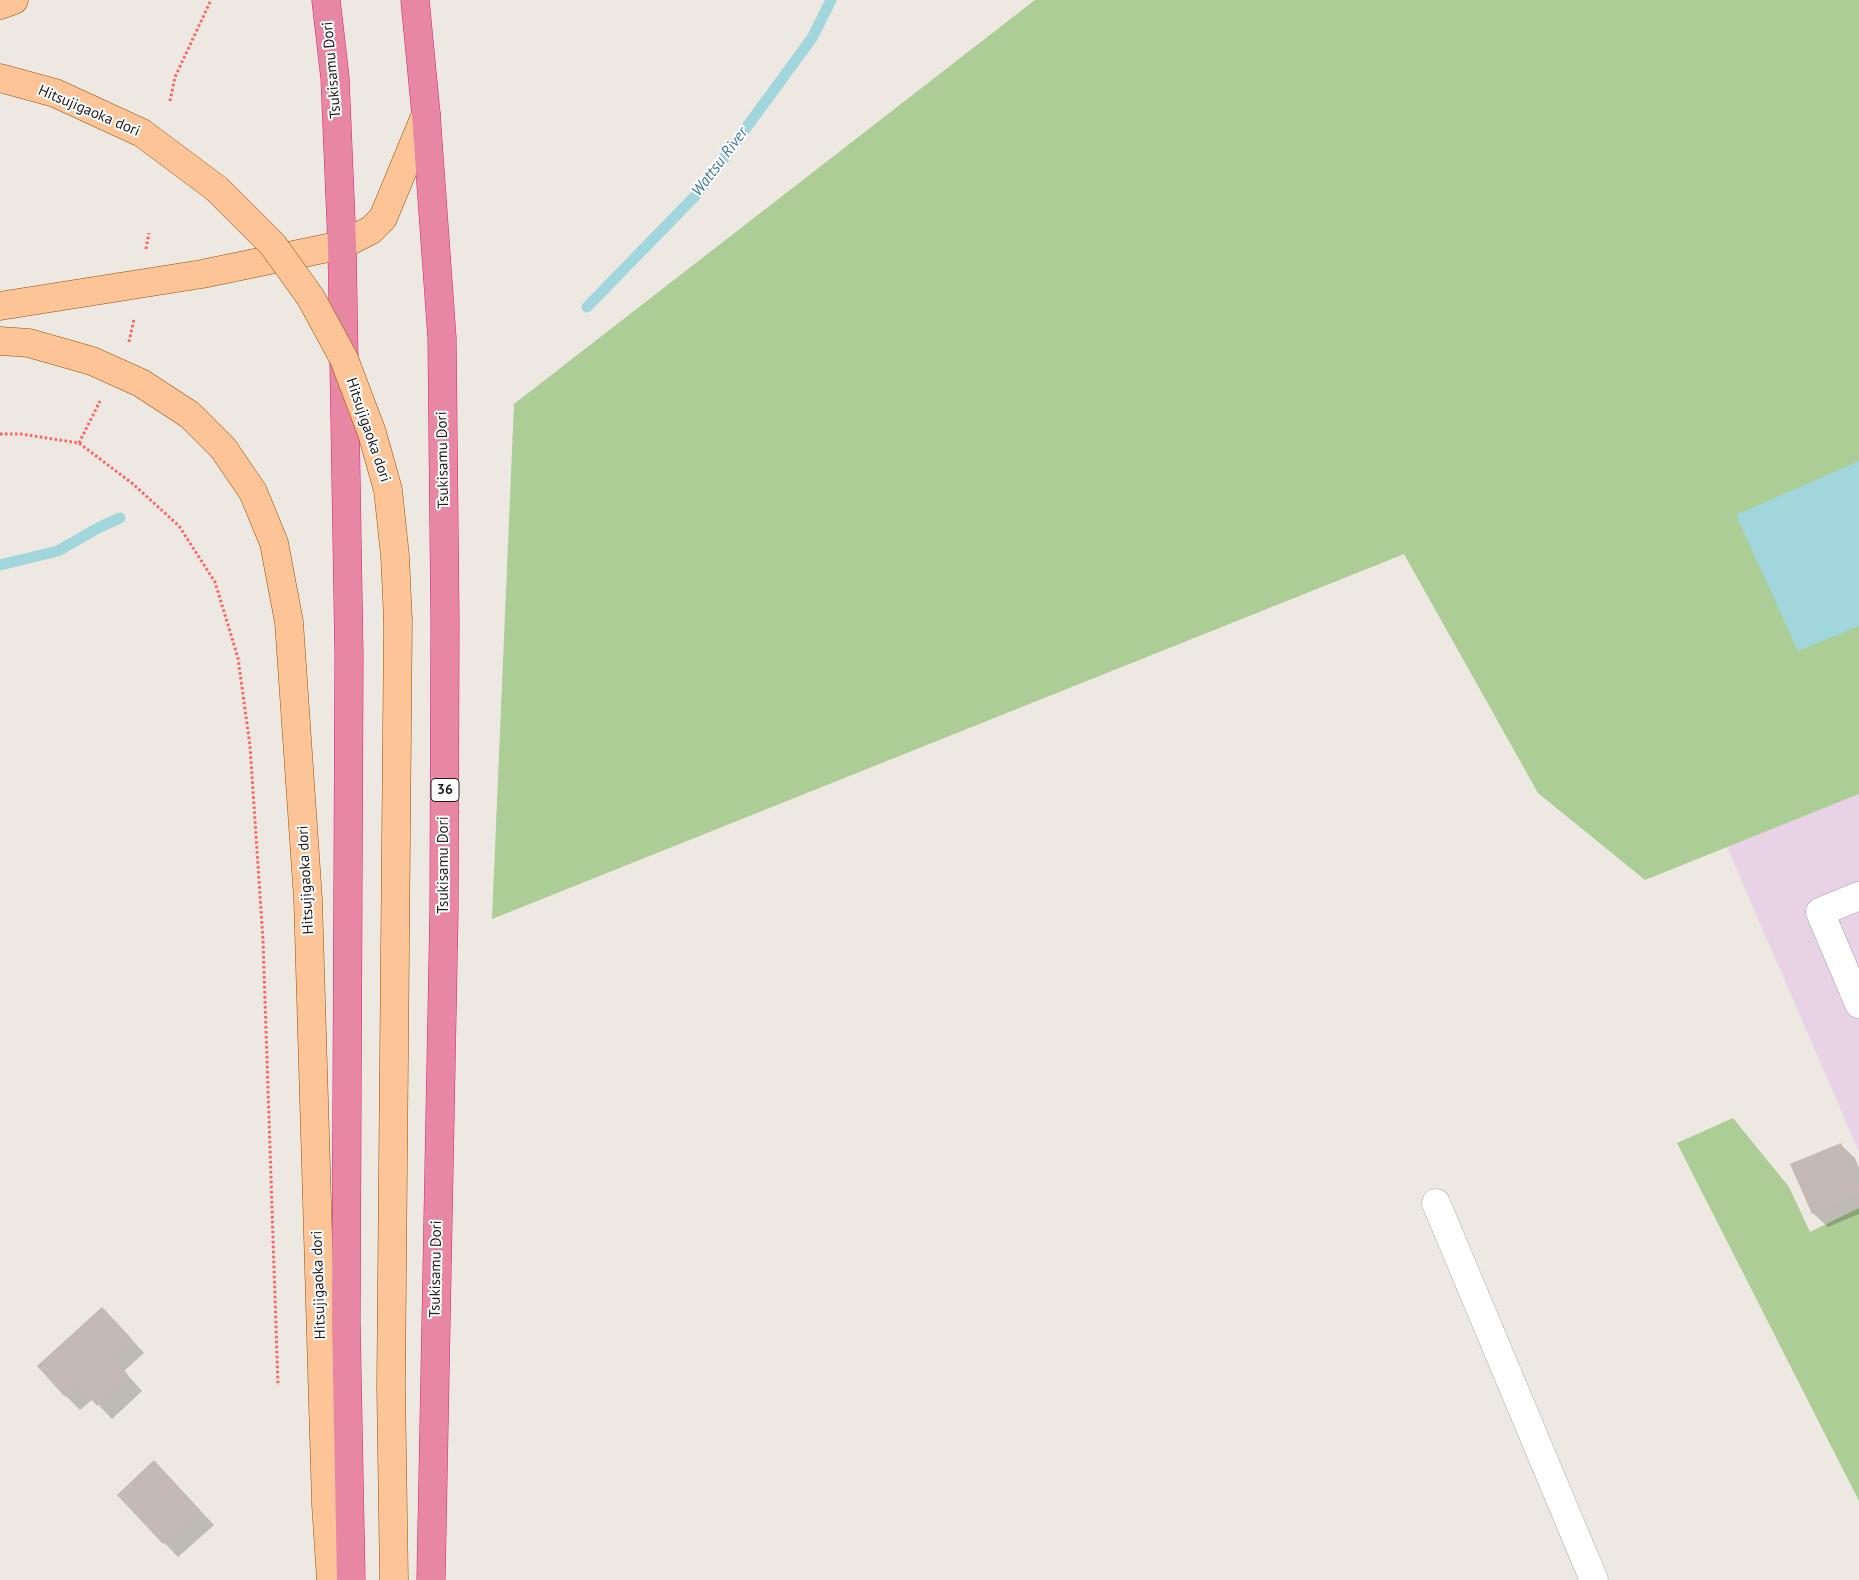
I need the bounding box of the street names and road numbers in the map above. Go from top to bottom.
street label: Tsukisamu Dori [319,21,345,119]
street label: Hitsujigaoka dori [35,81,143,141]
street label: Hitsujigaoka dori [342,376,394,484]
street label: Tsukisamu Dori [433,411,453,509]
road number: 36 [431,778,459,802]
street label: Tsukisamu Dori [435,816,453,914]
street label: Hitsujigaoka dori [294,825,318,935]
street label: Tsukisamu Dori [426,1220,446,1318]
street label: Hitsujigaoka dori [308,1230,330,1340]

